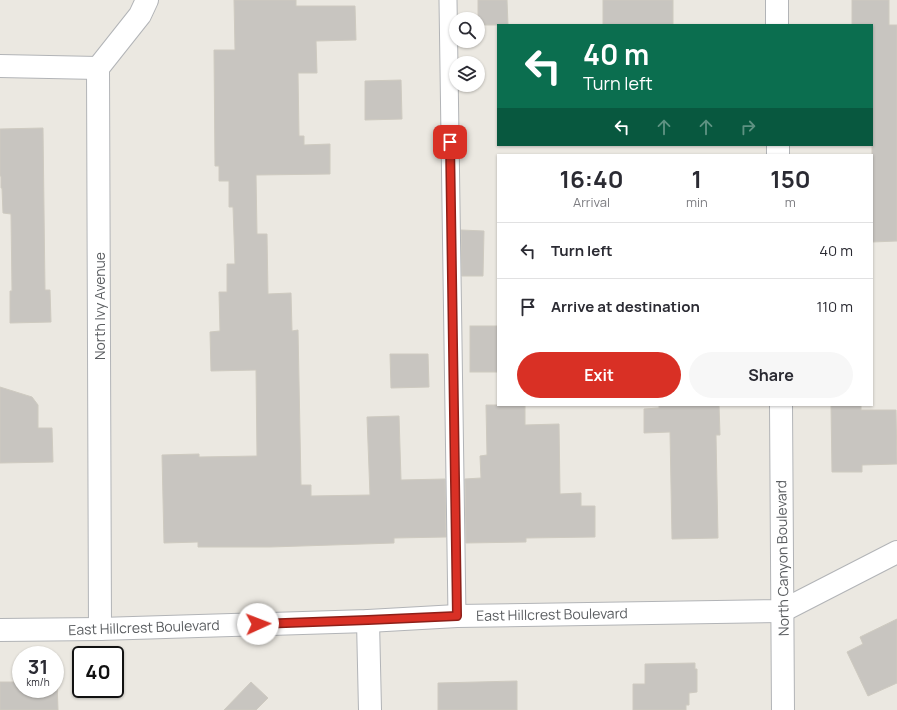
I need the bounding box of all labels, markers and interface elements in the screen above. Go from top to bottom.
map controls [449,12,485,92]
button: search [449,12,485,48]
text: 40 m [583,35,649,73]
icon: left [517,40,569,92]
button: layers [449,56,485,92]
text: Turn left [583,71,653,95]
icon: left [611,116,633,138]
icon: ahead [653,116,675,138]
icon: ahead [695,116,717,138]
icon: right [737,116,759,138]
pin [433,125,467,159]
icon: arrive [439,131,461,153]
text: 16:40 [559,162,623,195]
text: 1 [692,162,702,195]
text: 150 [770,162,811,195]
text: Arrival [573,193,610,211]
text: min [686,193,708,211]
text: m [785,193,796,211]
icon: left [517,240,539,262]
text: Turn left [551,240,613,261]
text: 40 m [819,240,853,261]
street label: North Ivy Avenue [90,252,109,360]
icon: arrive [517,296,539,318]
text: Arrive at destination [551,296,700,317]
text: 110 m [816,296,853,317]
button: Exit [517,352,681,398]
button: Share [689,352,853,398]
street label: North Canyon Boulevard [771,480,793,636]
position arrow [237,603,279,645]
street label: East Hillcrest Boulevard [476,603,628,625]
street label: East Hillcrest Boulevard [68,615,220,639]
speed limit sign: 40 [72,646,124,698]
text: 31 [28,653,48,680]
text: km/h [26,675,50,689]

